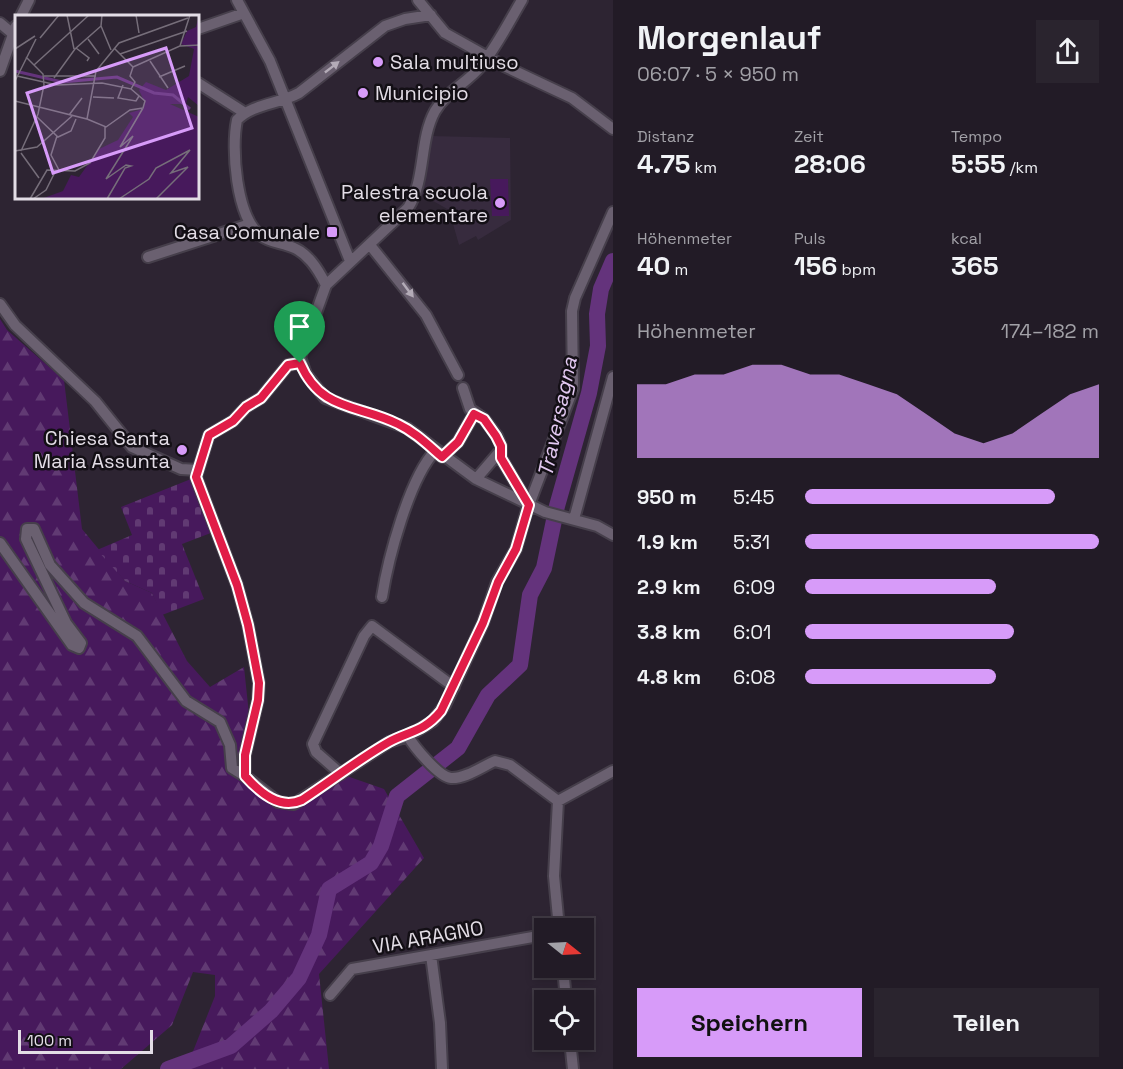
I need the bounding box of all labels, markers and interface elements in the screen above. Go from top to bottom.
inset map [15,15,200,200]
text: Morgenlauf [637,17,821,59]
button: share [1036,20,1099,83]
place label: Sala multiuso [390,49,519,75]
marker: Sala multiuso [371,55,385,69]
one-way arrow [324,61,340,74]
text: 06:07 · 5 × 950 m [637,61,799,87]
place label: Municipio [375,80,469,106]
marker: Municipio [356,86,370,100]
text: Distanz [637,126,694,147]
text: Zeit [794,126,824,147]
text: Tempo [951,126,1002,147]
text: 4.75 [637,147,690,181]
text: 28:06 [794,147,866,181]
text: 5:55 [951,147,1006,181]
text: km [690,157,717,178]
text: /km [1006,157,1038,178]
place label: Palestra scuola elementare [341,179,488,228]
marker: Palestra scuola elementare [493,196,507,210]
place label: Casa Comunale [174,219,320,245]
marker: Casa Comunale [325,225,339,239]
text: Höhenmeter [637,228,732,249]
text: Puls [794,228,826,249]
text: kcal [951,228,982,249]
text: 40 [637,249,670,283]
text: 156 [794,249,837,283]
text: 365 [951,249,998,283]
text: m [670,259,688,280]
text: bpm [837,259,876,280]
one-way arrow [402,281,414,297]
pin [274,301,325,363]
icon: arrive [283,310,316,343]
text: Höhenmeter [637,318,756,344]
text: 174–182 m [1001,318,1099,344]
water label: Traversagna [531,354,583,480]
place label: Chiesa Santa Maria Assunta [34,425,170,474]
marker: Chiesa Santa Maria Assunta [175,443,189,457]
text: 950 m [637,484,696,510]
text: 5:45 [733,484,775,510]
text: 1.9 km [637,529,698,555]
text: 5:31 [733,529,770,555]
text: 2.9 km [637,574,701,600]
text: 6:09 [733,574,775,600]
text: 3.8 km [637,619,701,645]
text: 6:01 [733,619,771,645]
text: 4.8 km [637,664,701,690]
text: 6:08 [733,664,776,690]
street label: VIA ARAGNO [371,914,485,960]
north arrow [534,918,594,978]
map controls [534,918,594,1050]
button: Speichern [637,988,862,1057]
button: Teilen [874,988,1099,1057]
button: locate [534,990,594,1050]
scale bar [18,1027,153,1054]
text: 100 m [27,1030,72,1051]

